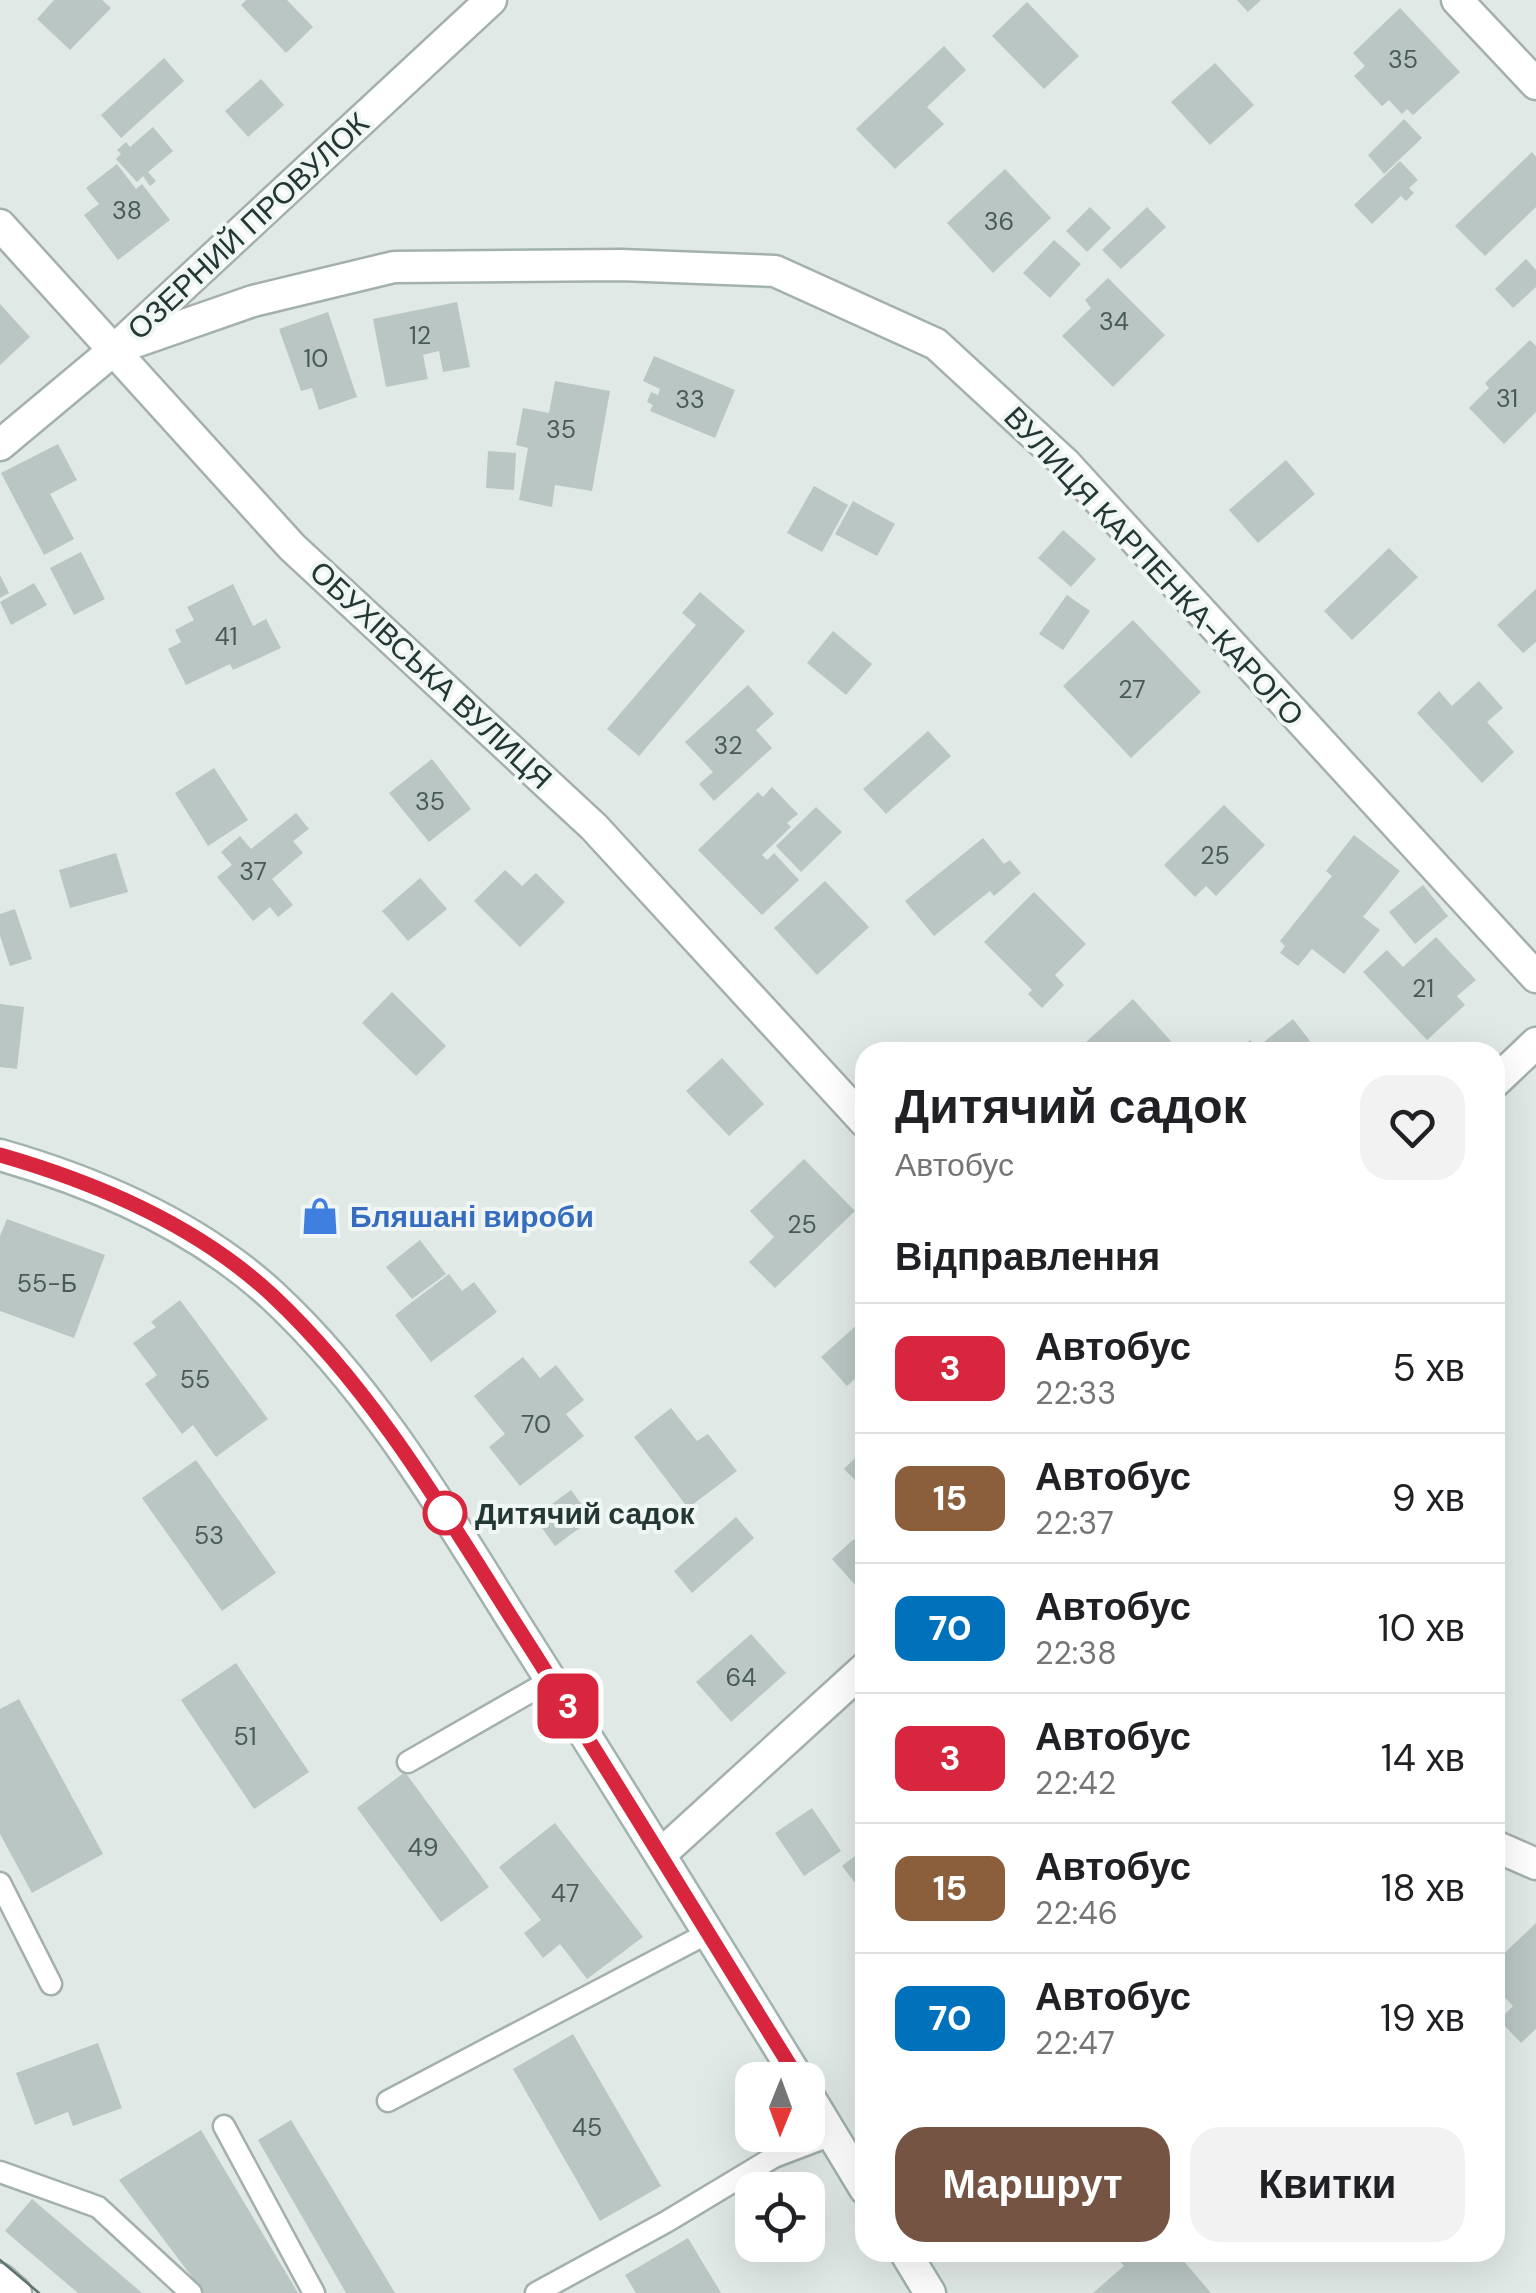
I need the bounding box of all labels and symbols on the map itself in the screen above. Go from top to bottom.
house number: 35 [1388,43,1418,76]
street label: ОЗЕРНИЙ ПРОВУЛОК [119,104,377,348]
house number: 38 [112,194,142,227]
house number: 36 [984,205,1014,238]
house number: 34 [1099,305,1129,338]
house number: 12 [409,319,431,352]
house number: 10 [304,342,328,375]
house number: 31 [1496,382,1518,415]
house number: 33 [675,383,705,416]
street label: ВУЛИЦЯ КАРПЕНКА-КАРОГО [996,398,1312,734]
house number: 35 [546,413,576,446]
street label: ОБУХІВСЬКА ВУЛИЦЯ [302,552,560,798]
house number: 41 [215,620,237,653]
house number: 27 [1118,673,1146,706]
house number: 32 [713,729,743,762]
house number: 35 [415,785,445,818]
house number: 25 [1200,839,1230,872]
house number: 37 [239,855,267,888]
house number: 21 [1412,972,1434,1005]
shop icon: Бляшані вироби [299,1195,341,1237]
place label: Бляшані вироби [350,1197,594,1236]
house number: 25 [787,1208,817,1241]
house number: 55-Б [17,1267,77,1300]
house number: 55 [180,1363,210,1396]
house number: 70 [521,1408,551,1441]
marker: Дитячий садок [424,1492,466,1534]
place label: Дитячий садок [475,1494,695,1533]
house number: 53 [194,1519,224,1552]
house number: 64 [726,1661,756,1694]
line badge: 3 [536,1674,600,1738]
house number: 51 [233,1720,257,1753]
house number: 49 [408,1831,438,1864]
house number: 47 [551,1877,579,1910]
north arrow [735,2062,825,2152]
house number: 45 [572,2111,602,2144]

